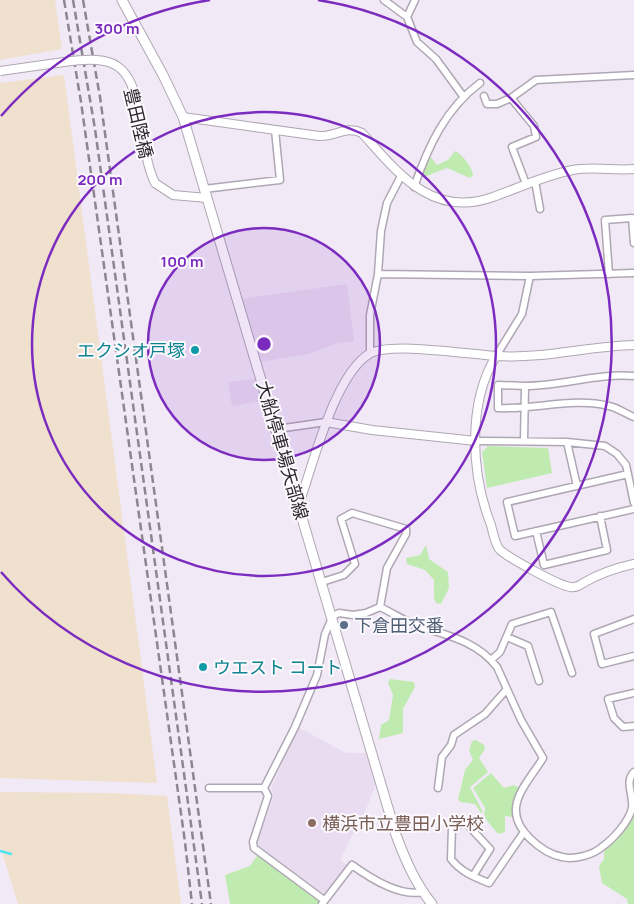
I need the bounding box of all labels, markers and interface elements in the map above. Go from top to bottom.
text: 300 m [95,18,139,39]
street label: 豊田陸橋 [119,85,159,161]
text: 200 m [77,169,123,190]
text: 100 m [161,251,203,272]
centre of rings [255,335,273,353]
place label: エクシオ戸塚 [77,338,185,362]
marker: エクシオ戸塚 [189,344,201,356]
street label: 大船停車場矢部線 [252,377,314,523]
place label: 下倉田交番 [354,613,444,637]
marker: 下倉田交番 [338,619,350,631]
place label: ウエスト コート [213,655,343,679]
marker: ウエスト コート [197,661,209,673]
place label: 横浜市立豊田小学校 [322,811,484,835]
marker: 横浜市立豊田小学校 [306,817,318,829]

